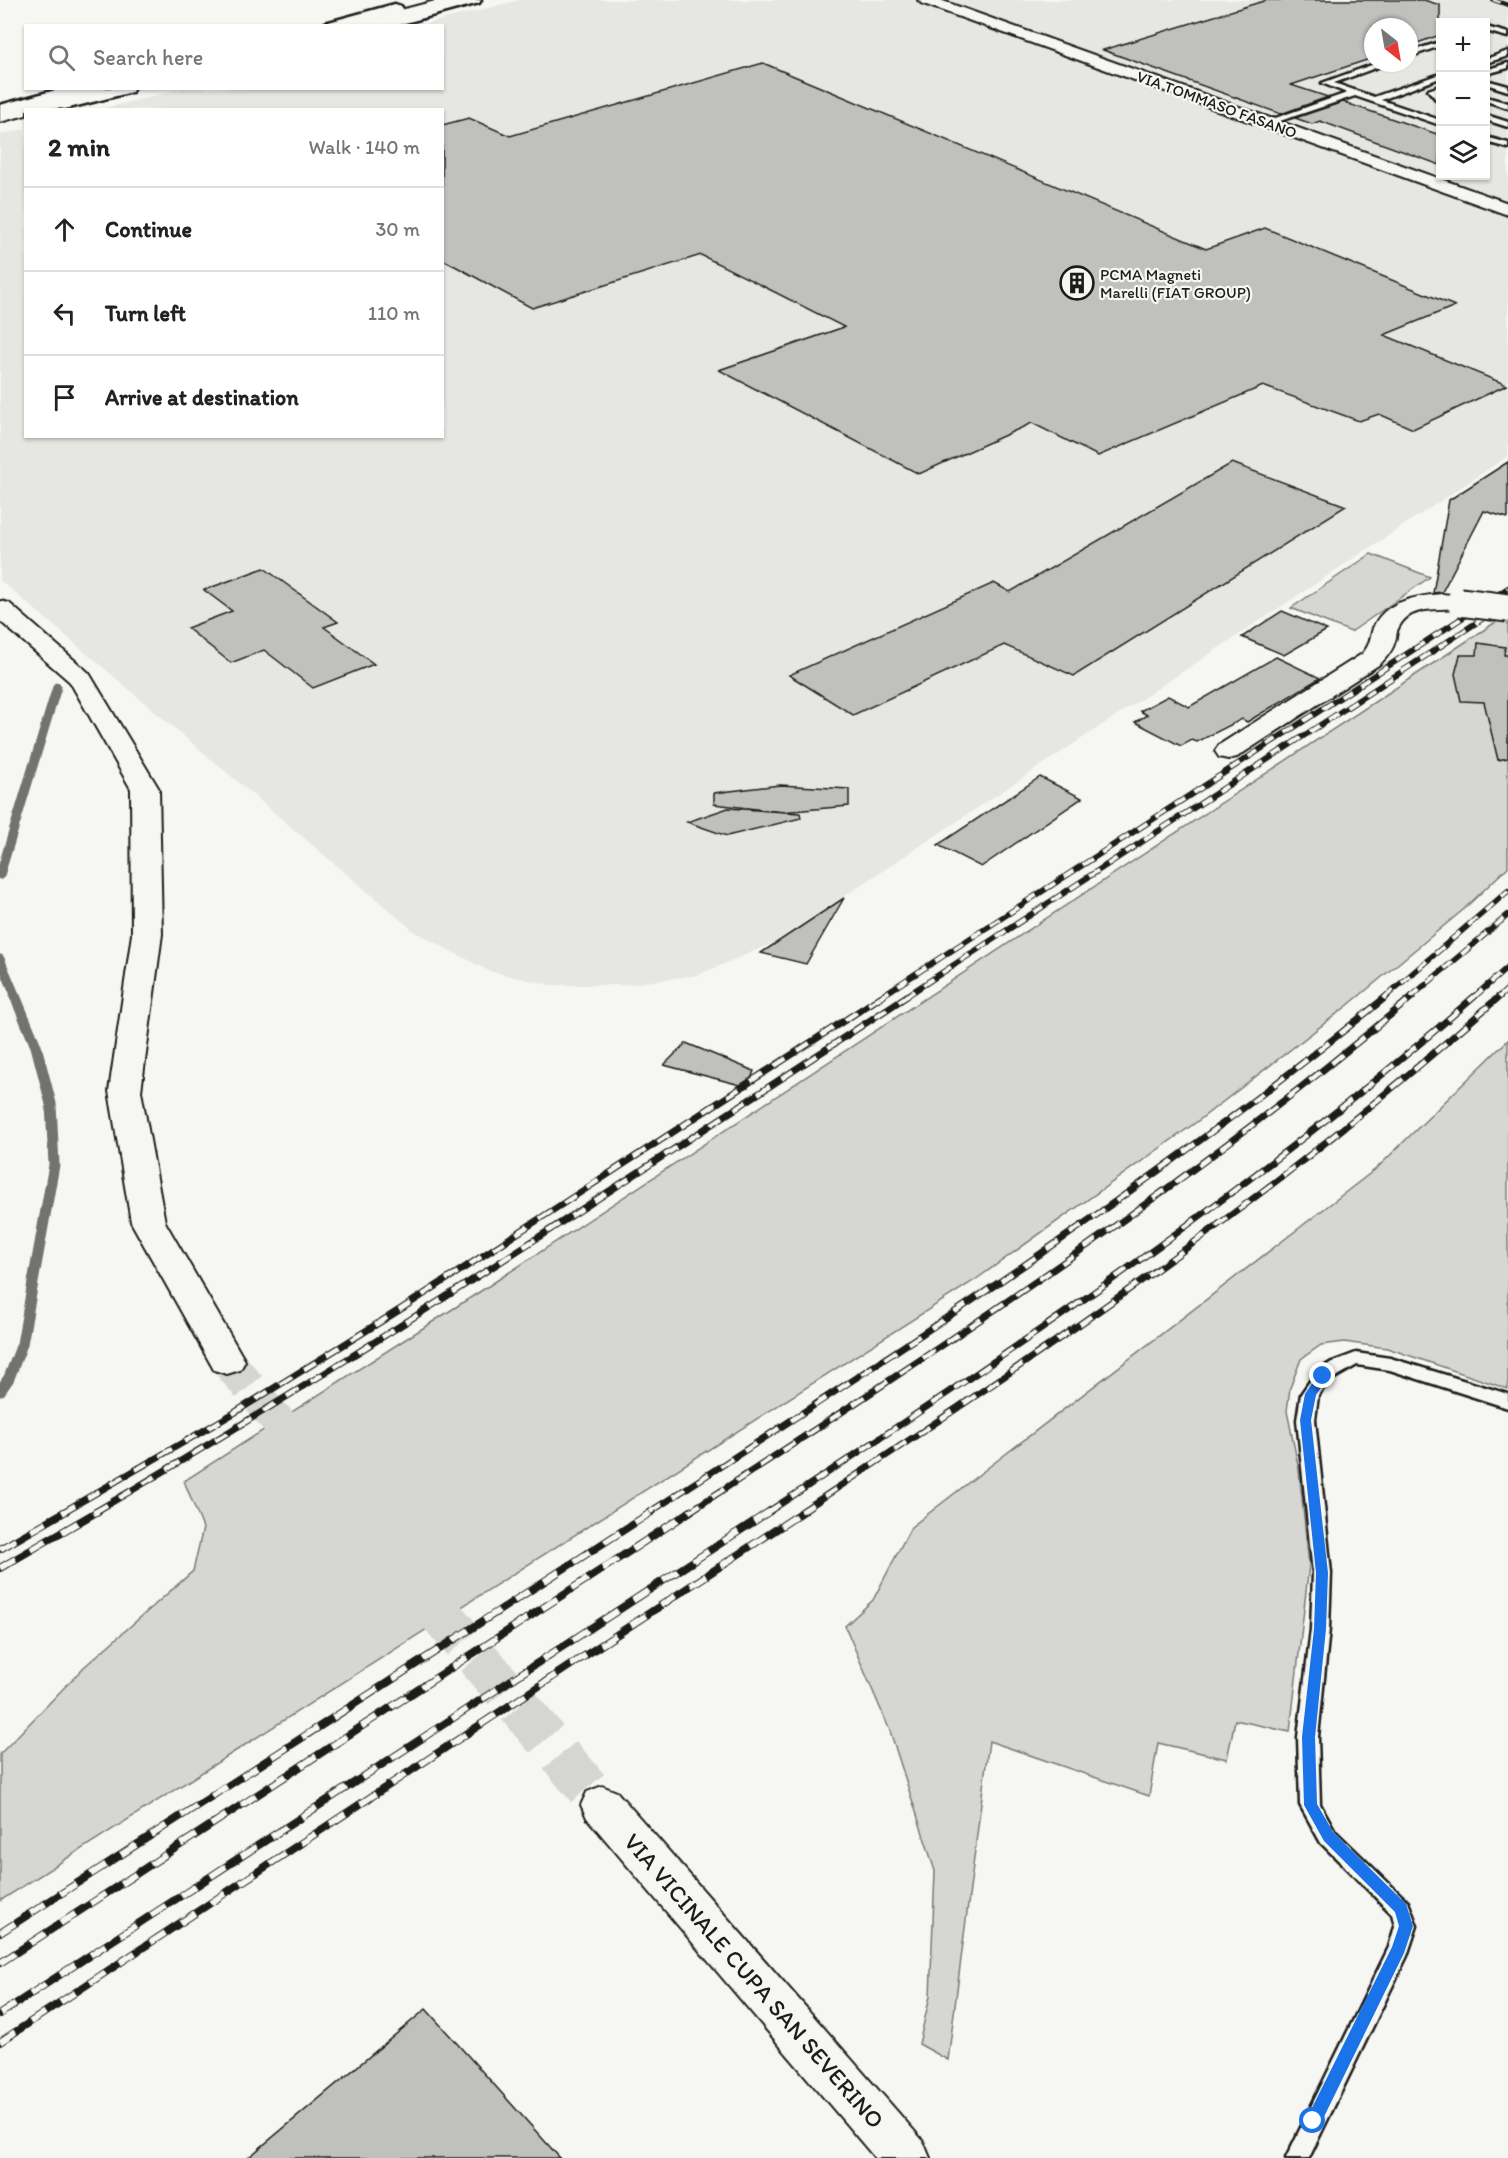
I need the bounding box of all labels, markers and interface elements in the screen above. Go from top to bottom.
north arrow [1364,18,1418,72]
map controls [1436,18,1490,180]
button: + [1436,18,1490,72]
search box [24,24,444,90]
icon: search [45,41,78,74]
text: Search here [93,44,203,71]
street label: VIA TOMMASO FASANO [1134,67,1300,142]
button: − [1436,72,1490,126]
button: layers [1436,126,1490,180]
text: 2 min [48,131,110,163]
text: Walk · 140 m [309,135,420,159]
icon: ahead [48,213,81,246]
text: Continue [105,216,192,243]
text: 30 m [375,217,420,241]
building icon: PCMA Magneti Marelli (FIAT GROUP) [1059,265,1095,301]
place label: PCMA Magneti Marelli (FIAT GROUP) [1100,265,1251,302]
icon: left [48,297,81,330]
text: Turn left [105,300,186,327]
text: 110 m [368,301,420,325]
icon: arrive [48,381,81,414]
text: Arrive at destination [105,384,299,411]
route end [1309,1362,1335,1388]
street label: VIA VICINALE CUPA SAN SEVERINO [618,1827,890,2134]
route start [1299,2107,1325,2133]

